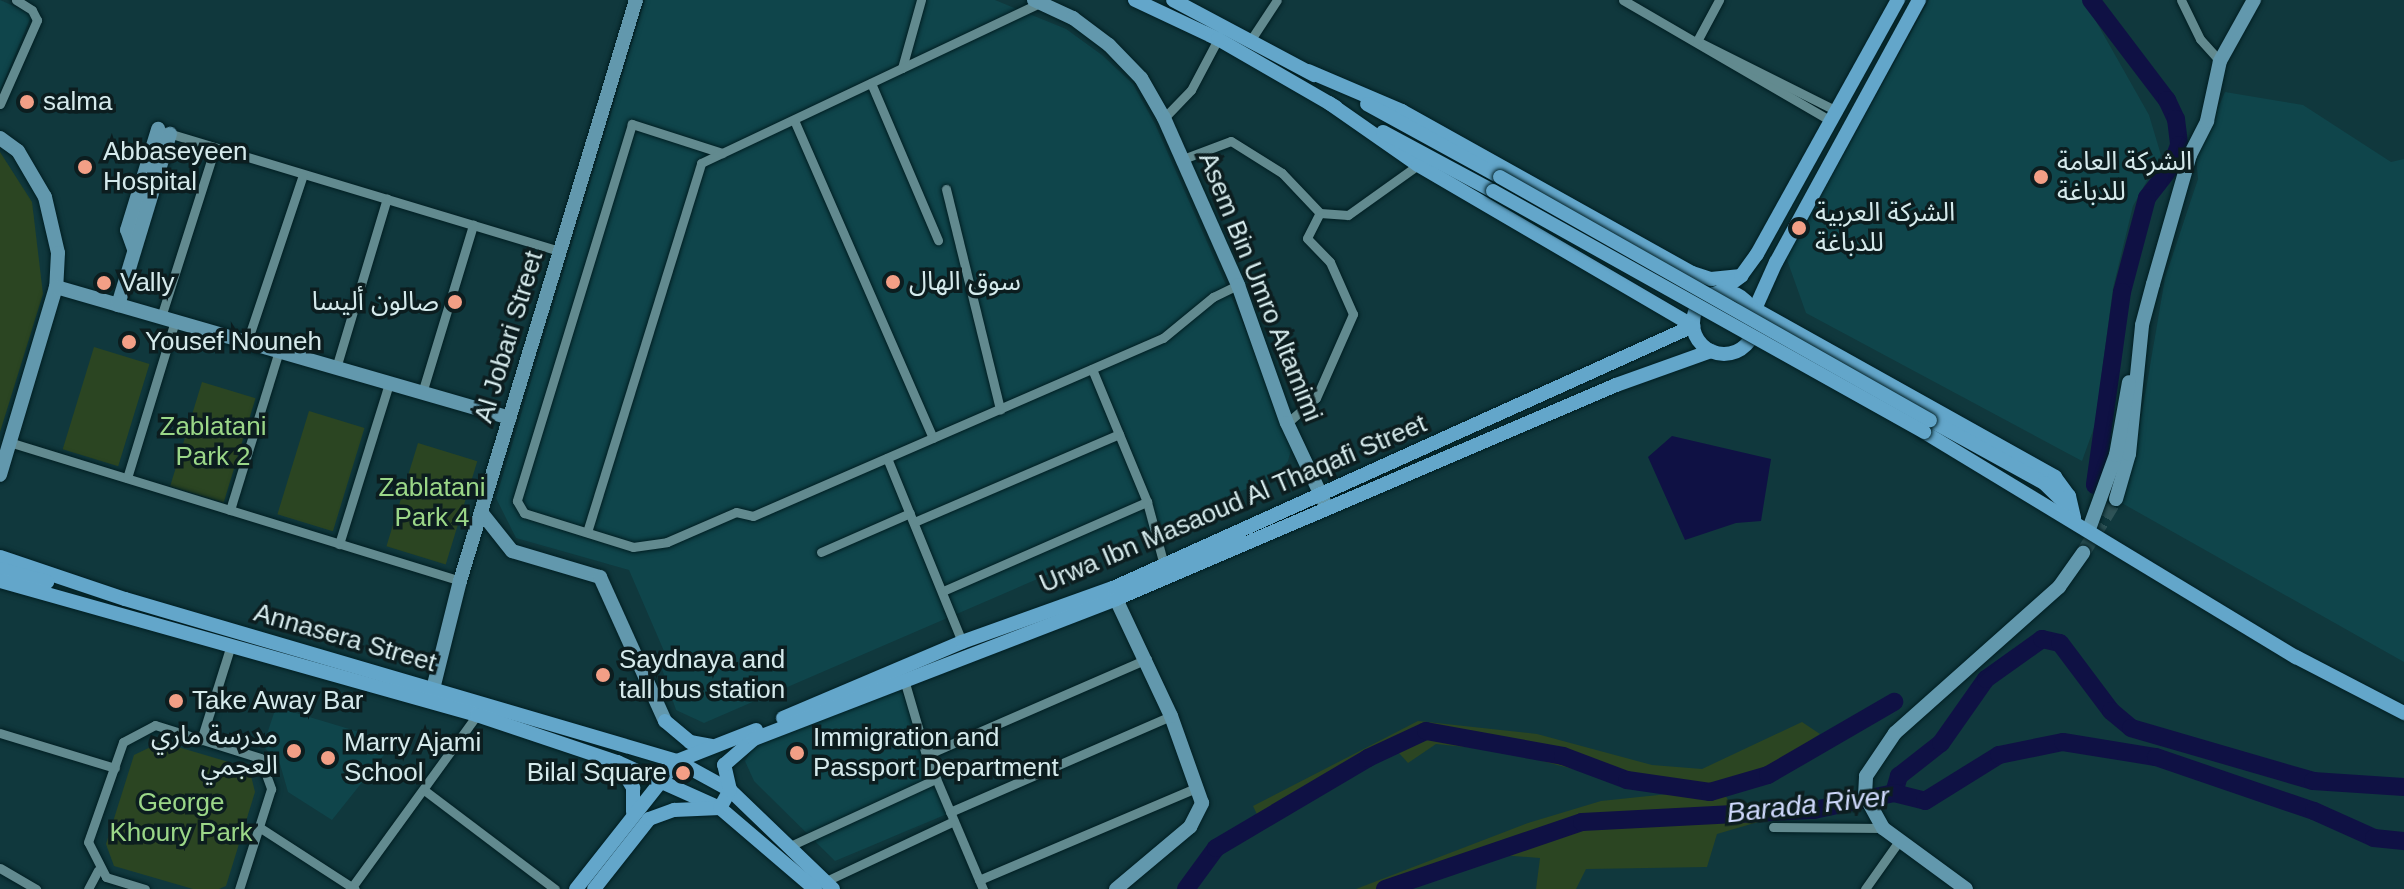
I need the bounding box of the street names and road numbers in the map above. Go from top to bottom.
street label: Asem Bin Umro Altamimi [1191,147,1329,427]
street label: Al Jobari Street [468,247,550,427]
street label: Urwa Ibn Masaoud Al Thaqafi Street [1034,408,1432,600]
street label: Annasera Street [250,597,440,679]

